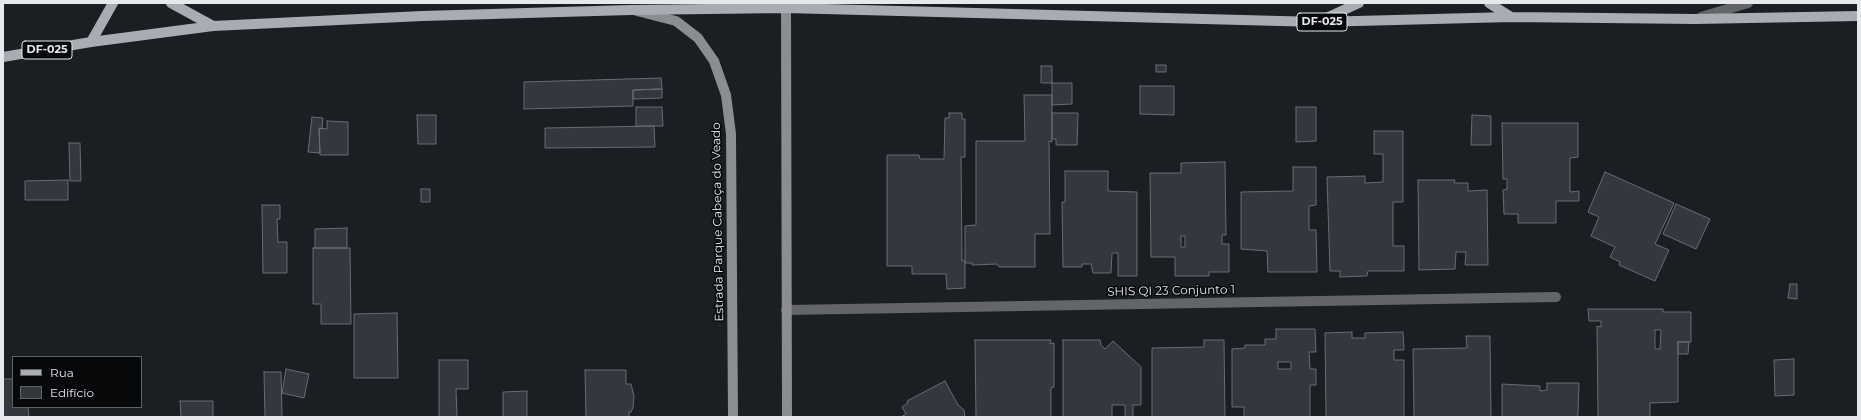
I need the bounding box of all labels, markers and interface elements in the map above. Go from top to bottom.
road number: DF-025 [1297,13,1347,31]
road number: DF-025 [22,41,72,59]
street label: Estrada Parque Cabeça do Veado [709,122,727,322]
street label: SHIS QI 23 Conjunto 1 [1107,283,1235,299]
legend [12,356,142,408]
text: Rua [50,365,74,380]
text: Edifício [50,385,94,400]

